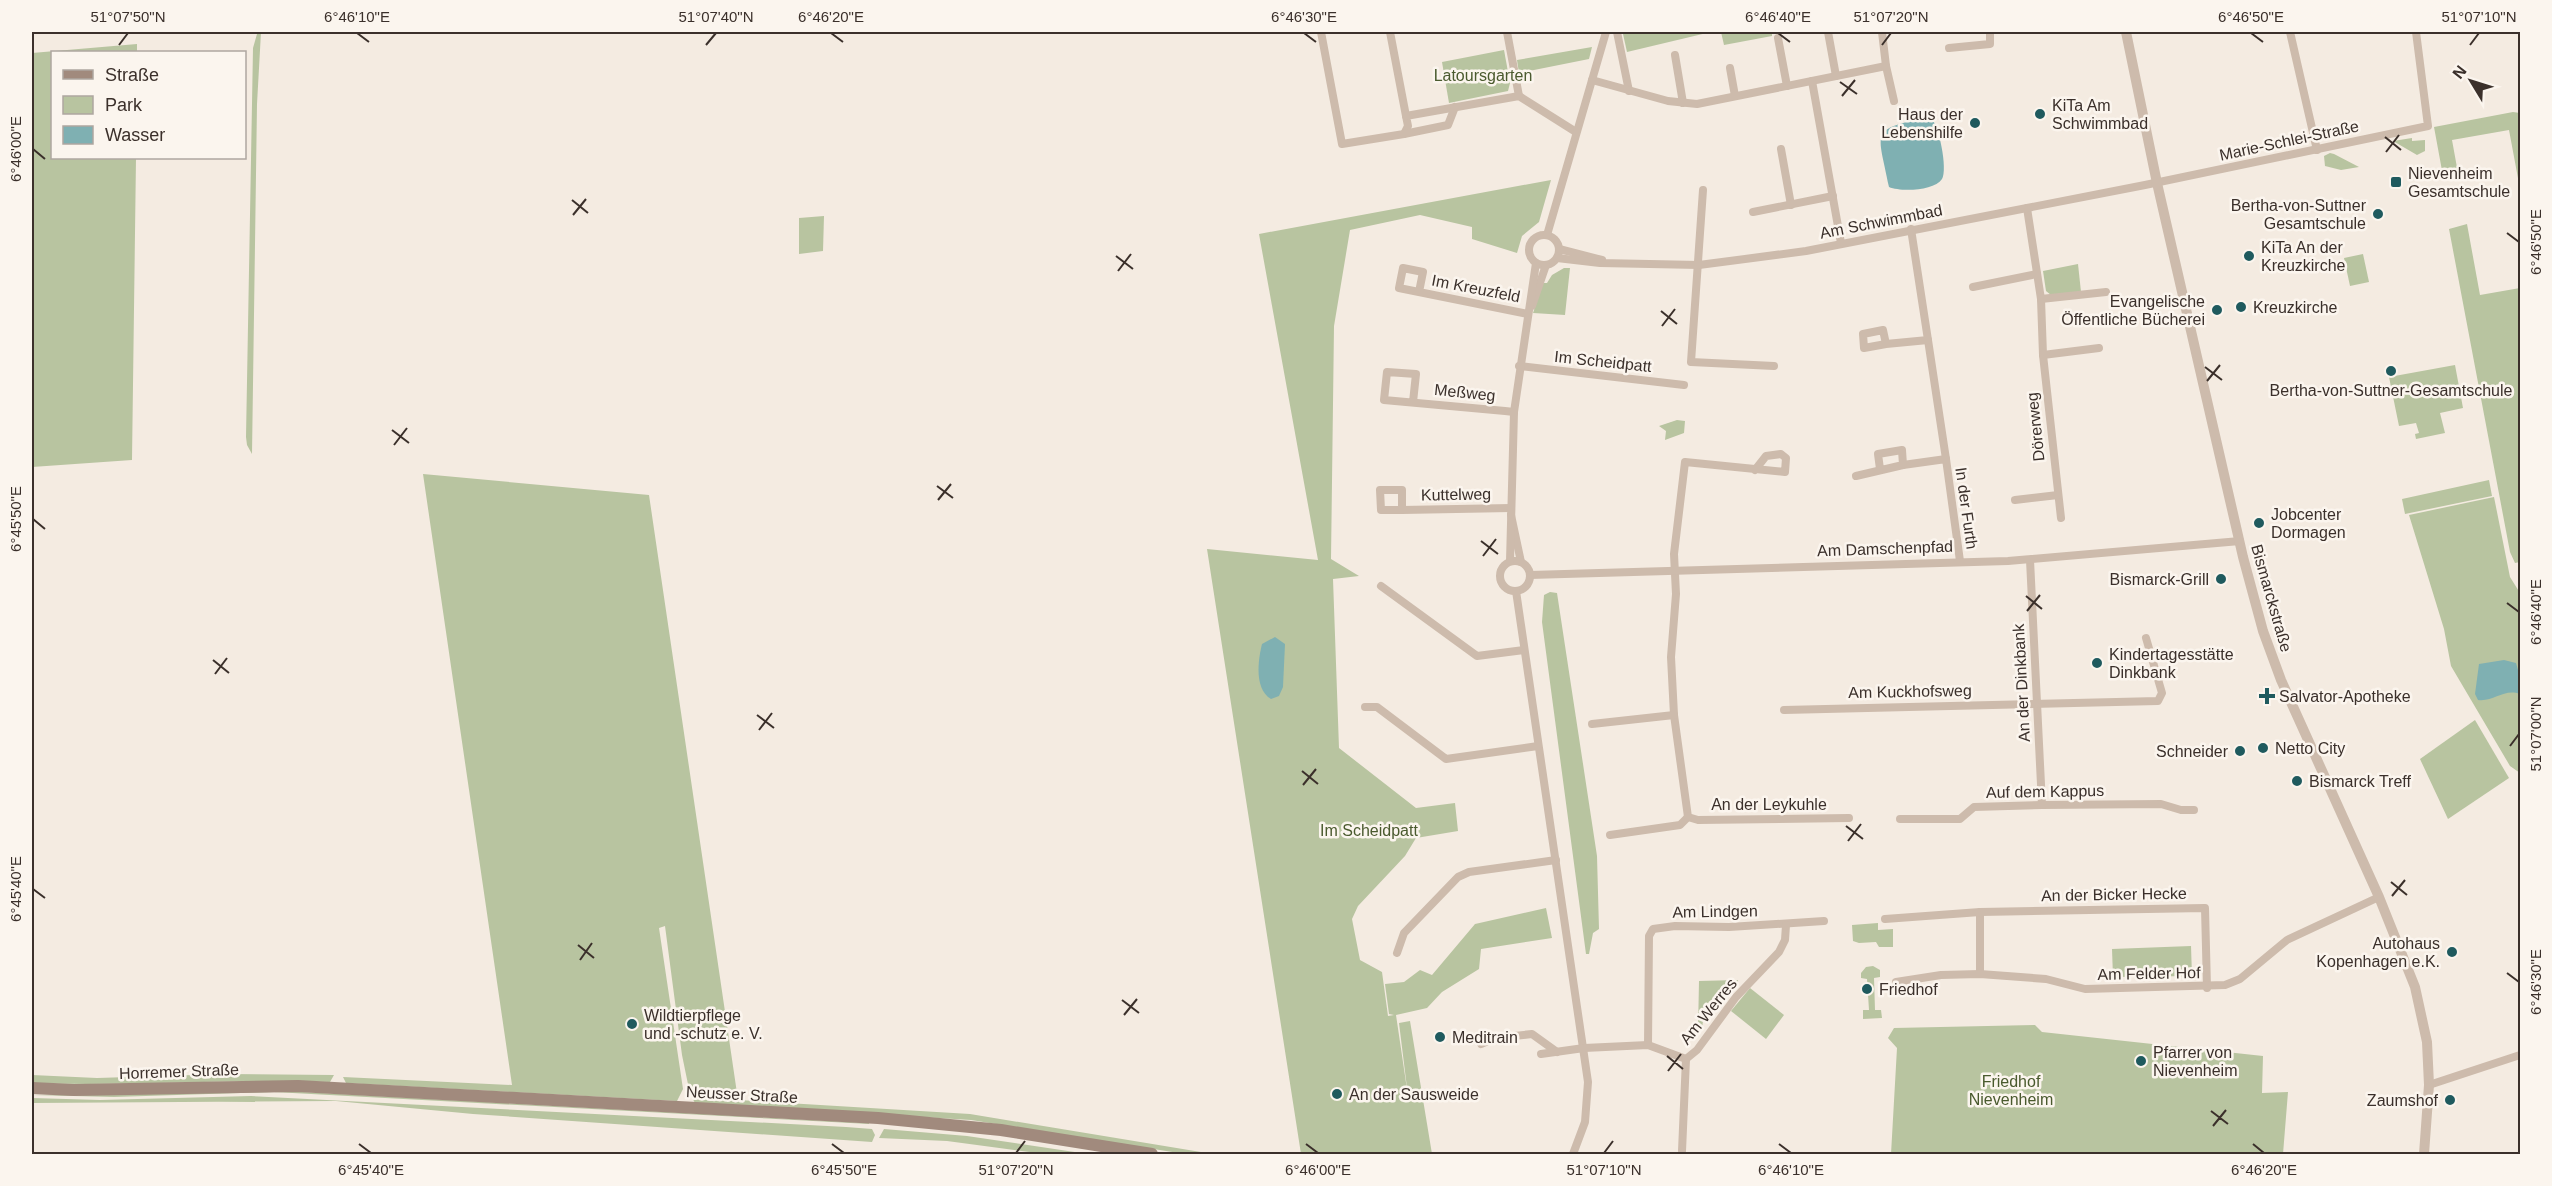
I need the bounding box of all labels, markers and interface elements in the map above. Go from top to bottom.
text: 51°07'50"N [90,8,166,25]
text: 6°46'10"E [324,8,390,25]
text: 51°07'40"N [678,8,754,25]
text: 6°46'20"E [798,8,864,25]
text: 6°46'30"E [1271,8,1337,25]
text: 6°46'40"E [1745,8,1811,25]
text: 51°07'20"N [1853,8,1929,25]
text: 6°46'50"E [2218,8,2284,25]
text: 51°07'10"N [2441,8,2517,25]
legend [51,51,246,159]
north arrow [2441,51,2501,111]
text: N [2449,62,2470,82]
text: Straße [105,65,159,85]
park label: Latoursgarten [1434,67,1532,84]
text: Park [105,95,143,115]
place label: KiTa Am Schwimmbad [2052,97,2148,132]
place label: Haus der Lebenshilfe [1881,106,1964,141]
marker: KiTa Am Schwimmbad [2033,107,2047,121]
text: 6°46'00"E [7,116,24,182]
marker: Haus der Lebenshilfe [1968,116,1982,130]
street label: Marie-Schlei-Straße [2218,117,2361,164]
text: Wasser [105,125,165,145]
place label: Nievenheim Gesamtschule [2408,165,2510,200]
marker: Nievenheim Gesamtschule [2389,175,2403,189]
place label: Bertha-von-Suttner Gesamtschule [2231,197,2367,232]
street label: Am Schwimmbad [1818,201,1944,242]
marker: Bertha-von-Suttner Gesamtschule [2371,207,2385,221]
text: 6°46'50"E [2527,209,2544,275]
place label: KiTa An der Kreuzkirche [2261,239,2346,274]
marker: KiTa An der Kreuzkirche [2242,249,2256,263]
street label: Im Kreuzfeld [1430,272,1522,305]
place label: Evangelische Öffentliche Bücherei [2061,293,2205,328]
place label: Kreuzkirche [2253,299,2338,316]
marker: Kreuzkirche [2234,300,2248,314]
marker: Evangelische Öffentliche Bücherei [2210,303,2224,317]
street label: Im Scheidpatt [1553,348,1653,375]
marker: Bertha-von-Suttner-Gesamtschule [2384,364,2398,378]
street label: Meßweg [1434,381,1496,404]
place label: Bertha-von-Suttner-Gesamtschule [2270,382,2512,399]
street label: Dörerweg [2023,392,2048,462]
street label: In der Furth [1952,466,1981,550]
street label: Kuttelweg [1421,485,1491,504]
text: 6°45'50"E [7,486,24,552]
place label: Jobcenter Dormagen [2271,506,2346,541]
marker: Jobcenter Dormagen [2252,516,2266,530]
street label: Am Damschenpfad [1817,538,1953,559]
street label: Bismarckstraße [2248,542,2295,654]
place label: Bismarck-Grill [2109,571,2209,588]
marker: Bismarck-Grill [2214,572,2228,586]
text: 6°46'40"E [2527,579,2544,645]
street label: An der Dinkbank [2010,622,2033,742]
place label: Kindertagesstätte Dinkbank [2109,646,2234,681]
marker: Kindertagesstätte Dinkbank [2090,656,2104,670]
street label: Am Kuckhofsweg [1848,682,1972,701]
place label: Salvator-Apotheke [2279,688,2411,705]
marker: Salvator-Apotheke [2260,689,2274,703]
text: 51°07'00"N [2527,696,2544,772]
place label: Netto City [2275,740,2345,757]
marker: Netto City [2256,741,2270,755]
place label: Schneider [2156,743,2229,760]
marker: Schneider [2233,744,2247,758]
place label: Bismarck Treff [2309,773,2412,790]
marker: Bismarck Treff [2290,774,2304,788]
street label: Auf dem Kappus [1986,782,2104,801]
street label: An der Leykuhle [1711,796,1827,813]
park label: Im Scheidpatt [1320,822,1418,839]
text: 6°45'40"E [7,856,24,922]
street label: An der Bicker Hecke [2041,885,2187,904]
street label: Am Lindgen [1672,902,1758,921]
place label: Autohaus Kopenhagen e.K. [2316,935,2440,970]
marker: Autohaus Kopenhagen e.K. [2445,945,2459,959]
text: 6°46'30"E [2527,949,2544,1015]
street label: Am Felder Hof [2097,964,2201,983]
street label: Am Werres [1677,975,1740,1048]
place label: Friedhof [1879,981,1938,998]
marker: Friedhof [1860,982,1874,996]
place label: Wildtierpflege und -schutz e. V. [644,1007,763,1042]
marker: Wildtierpflege und -schutz e. V. [625,1017,639,1031]
place label: Meditrain [1452,1029,1518,1046]
marker: Meditrain [1433,1030,1447,1044]
place label: Pfarrer von Nievenheim [2153,1044,2237,1079]
marker: Pfarrer von Nievenheim [2134,1054,2148,1068]
street label: Horremer Straße [119,1061,239,1082]
park label: Friedhof Nievenheim [1969,1073,2053,1108]
street label: Neusser Straße [686,1083,798,1106]
place label: An der Sausweide [1349,1086,1479,1103]
marker: An der Sausweide [1330,1087,1344,1101]
place label: Zaumshof [2367,1092,2439,1109]
marker: Zaumshof [2443,1093,2457,1107]
text: 6°45'40"E [338,1161,404,1178]
text: 6°45'50"E [811,1161,877,1178]
text: 51°07'20"N [978,1161,1054,1178]
text: 6°46'00"E [1285,1161,1351,1178]
text: 51°07'10"N [1566,1161,1642,1178]
text: 6°46'10"E [1758,1161,1824,1178]
text: 6°46'20"E [2231,1161,2297,1178]

